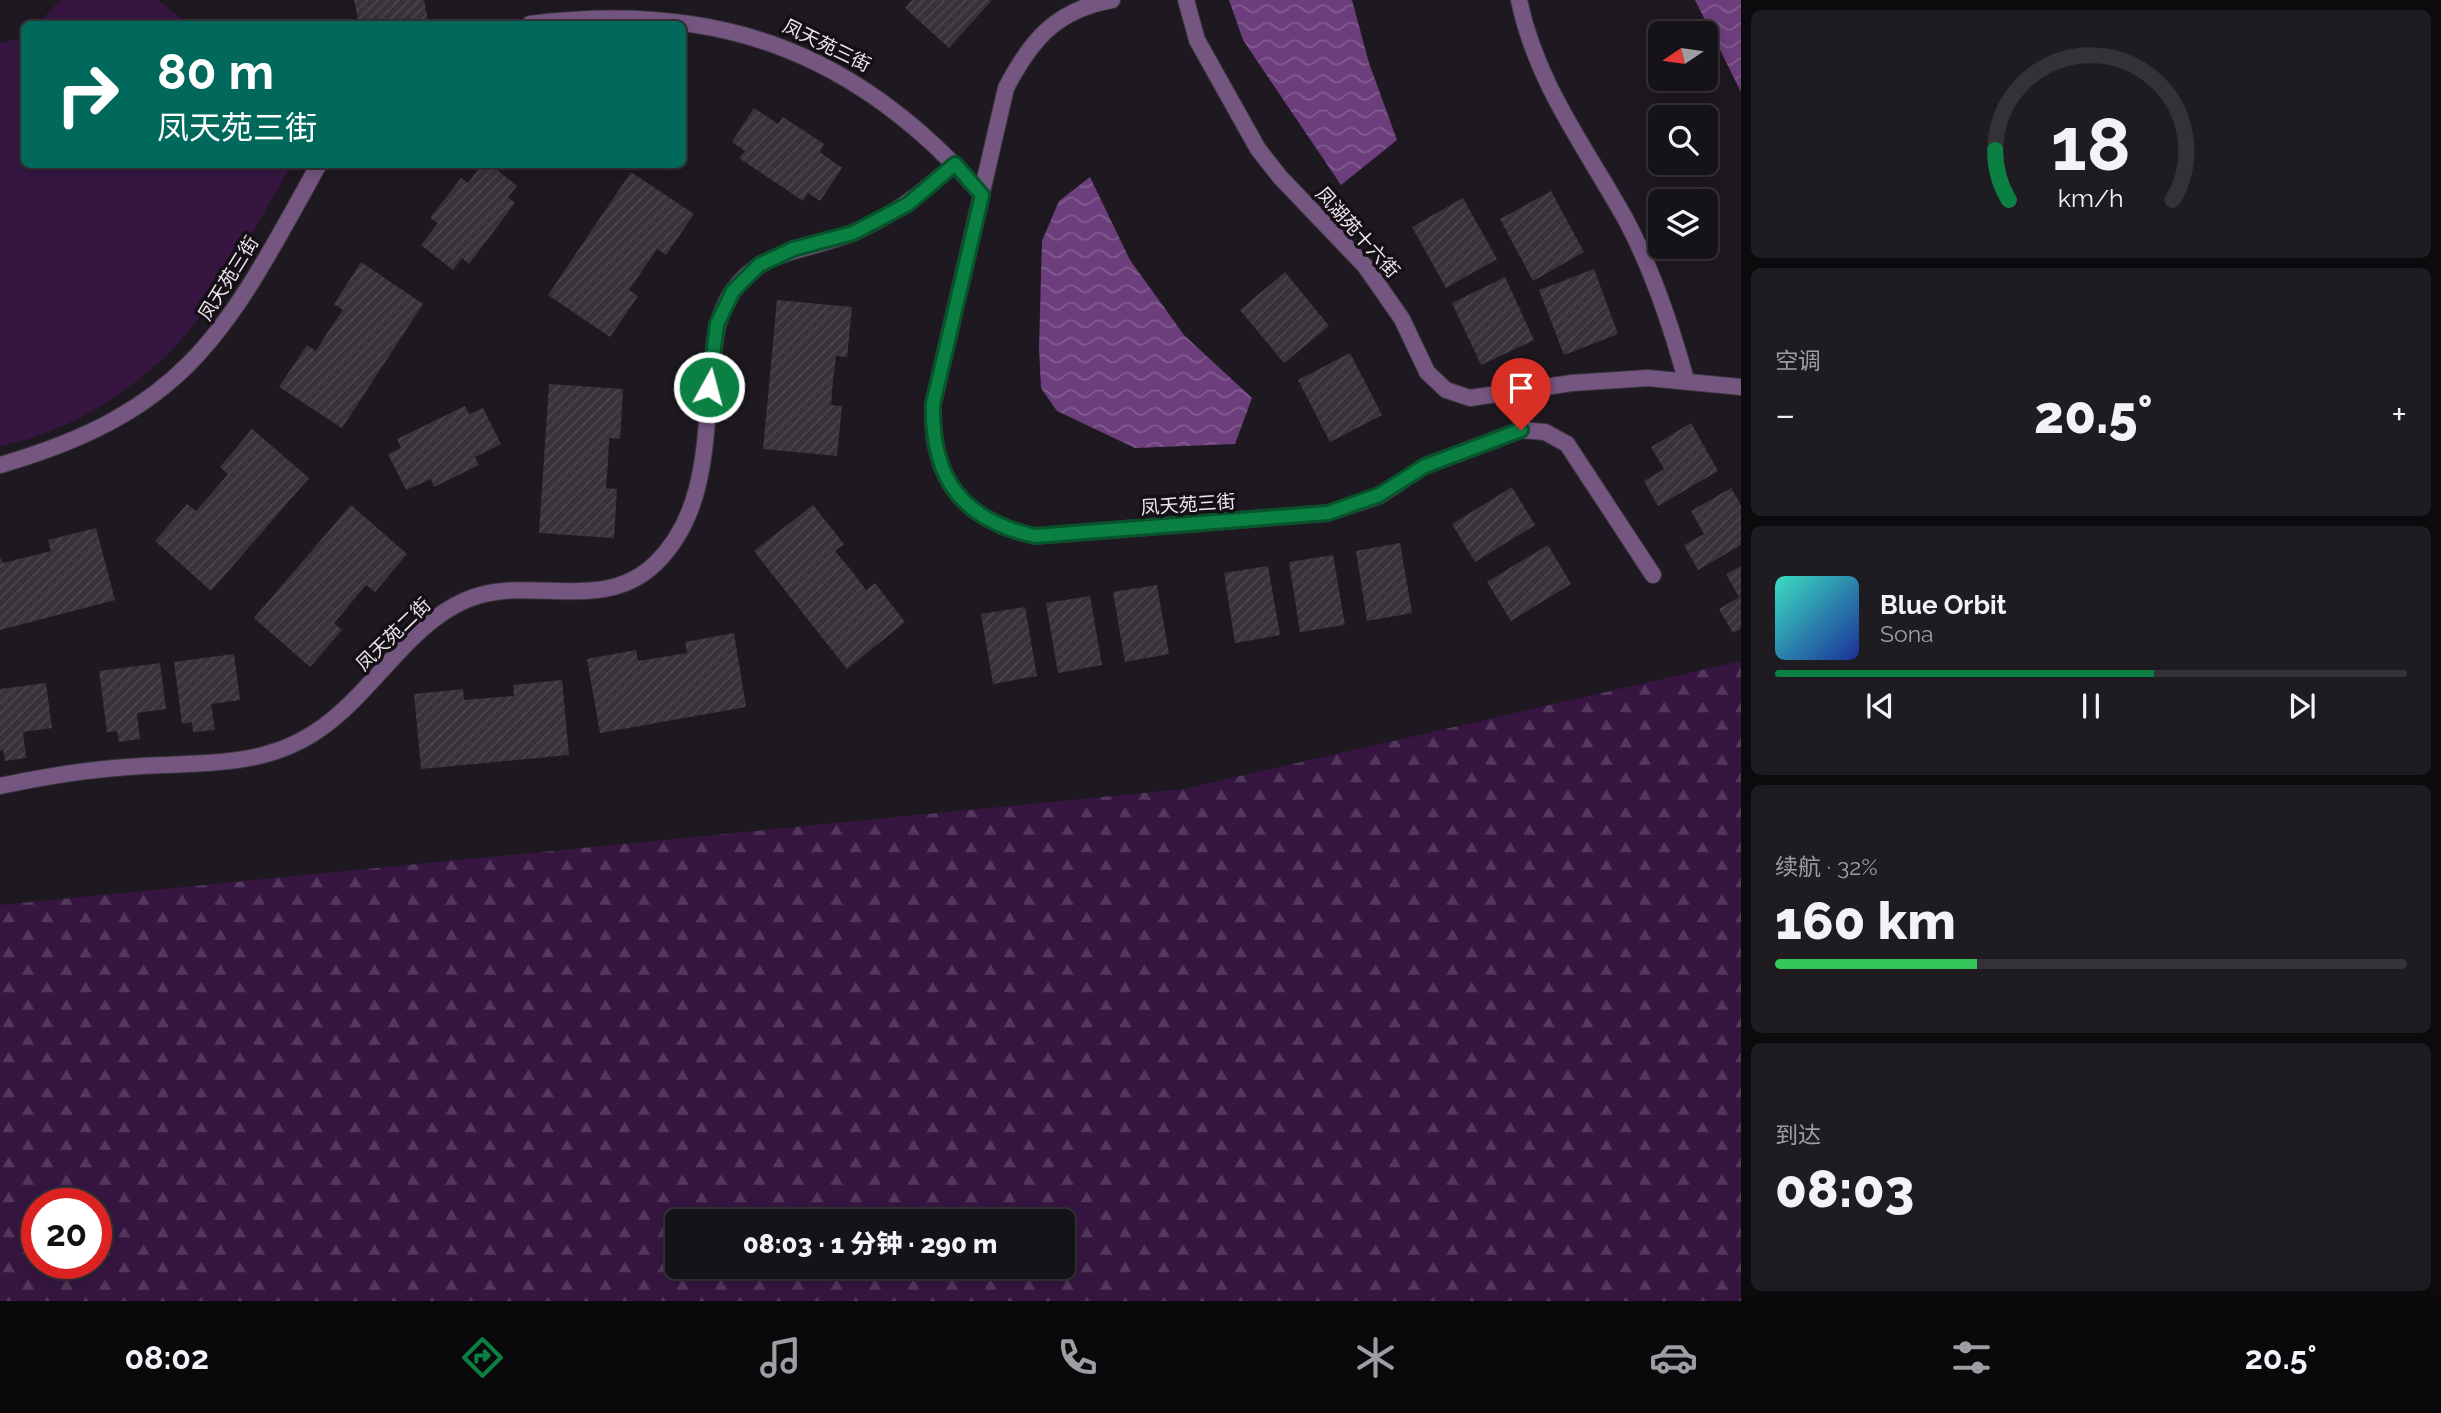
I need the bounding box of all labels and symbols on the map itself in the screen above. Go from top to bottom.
street label: 凤天苑三街 [779,14,875,76]
north arrow [1648,21,1718,91]
street label: 凤湖苑十六街 [1312,182,1404,282]
street label: 凤天苑三街 [193,232,263,324]
position arrow [672,350,746,424]
pin [1491,358,1551,430]
street label: 凤天苑三街 [1140,490,1236,518]
street label: 凤天苑二街 [351,593,435,675]
speed limit sign: 20 [21,1188,112,1279]

